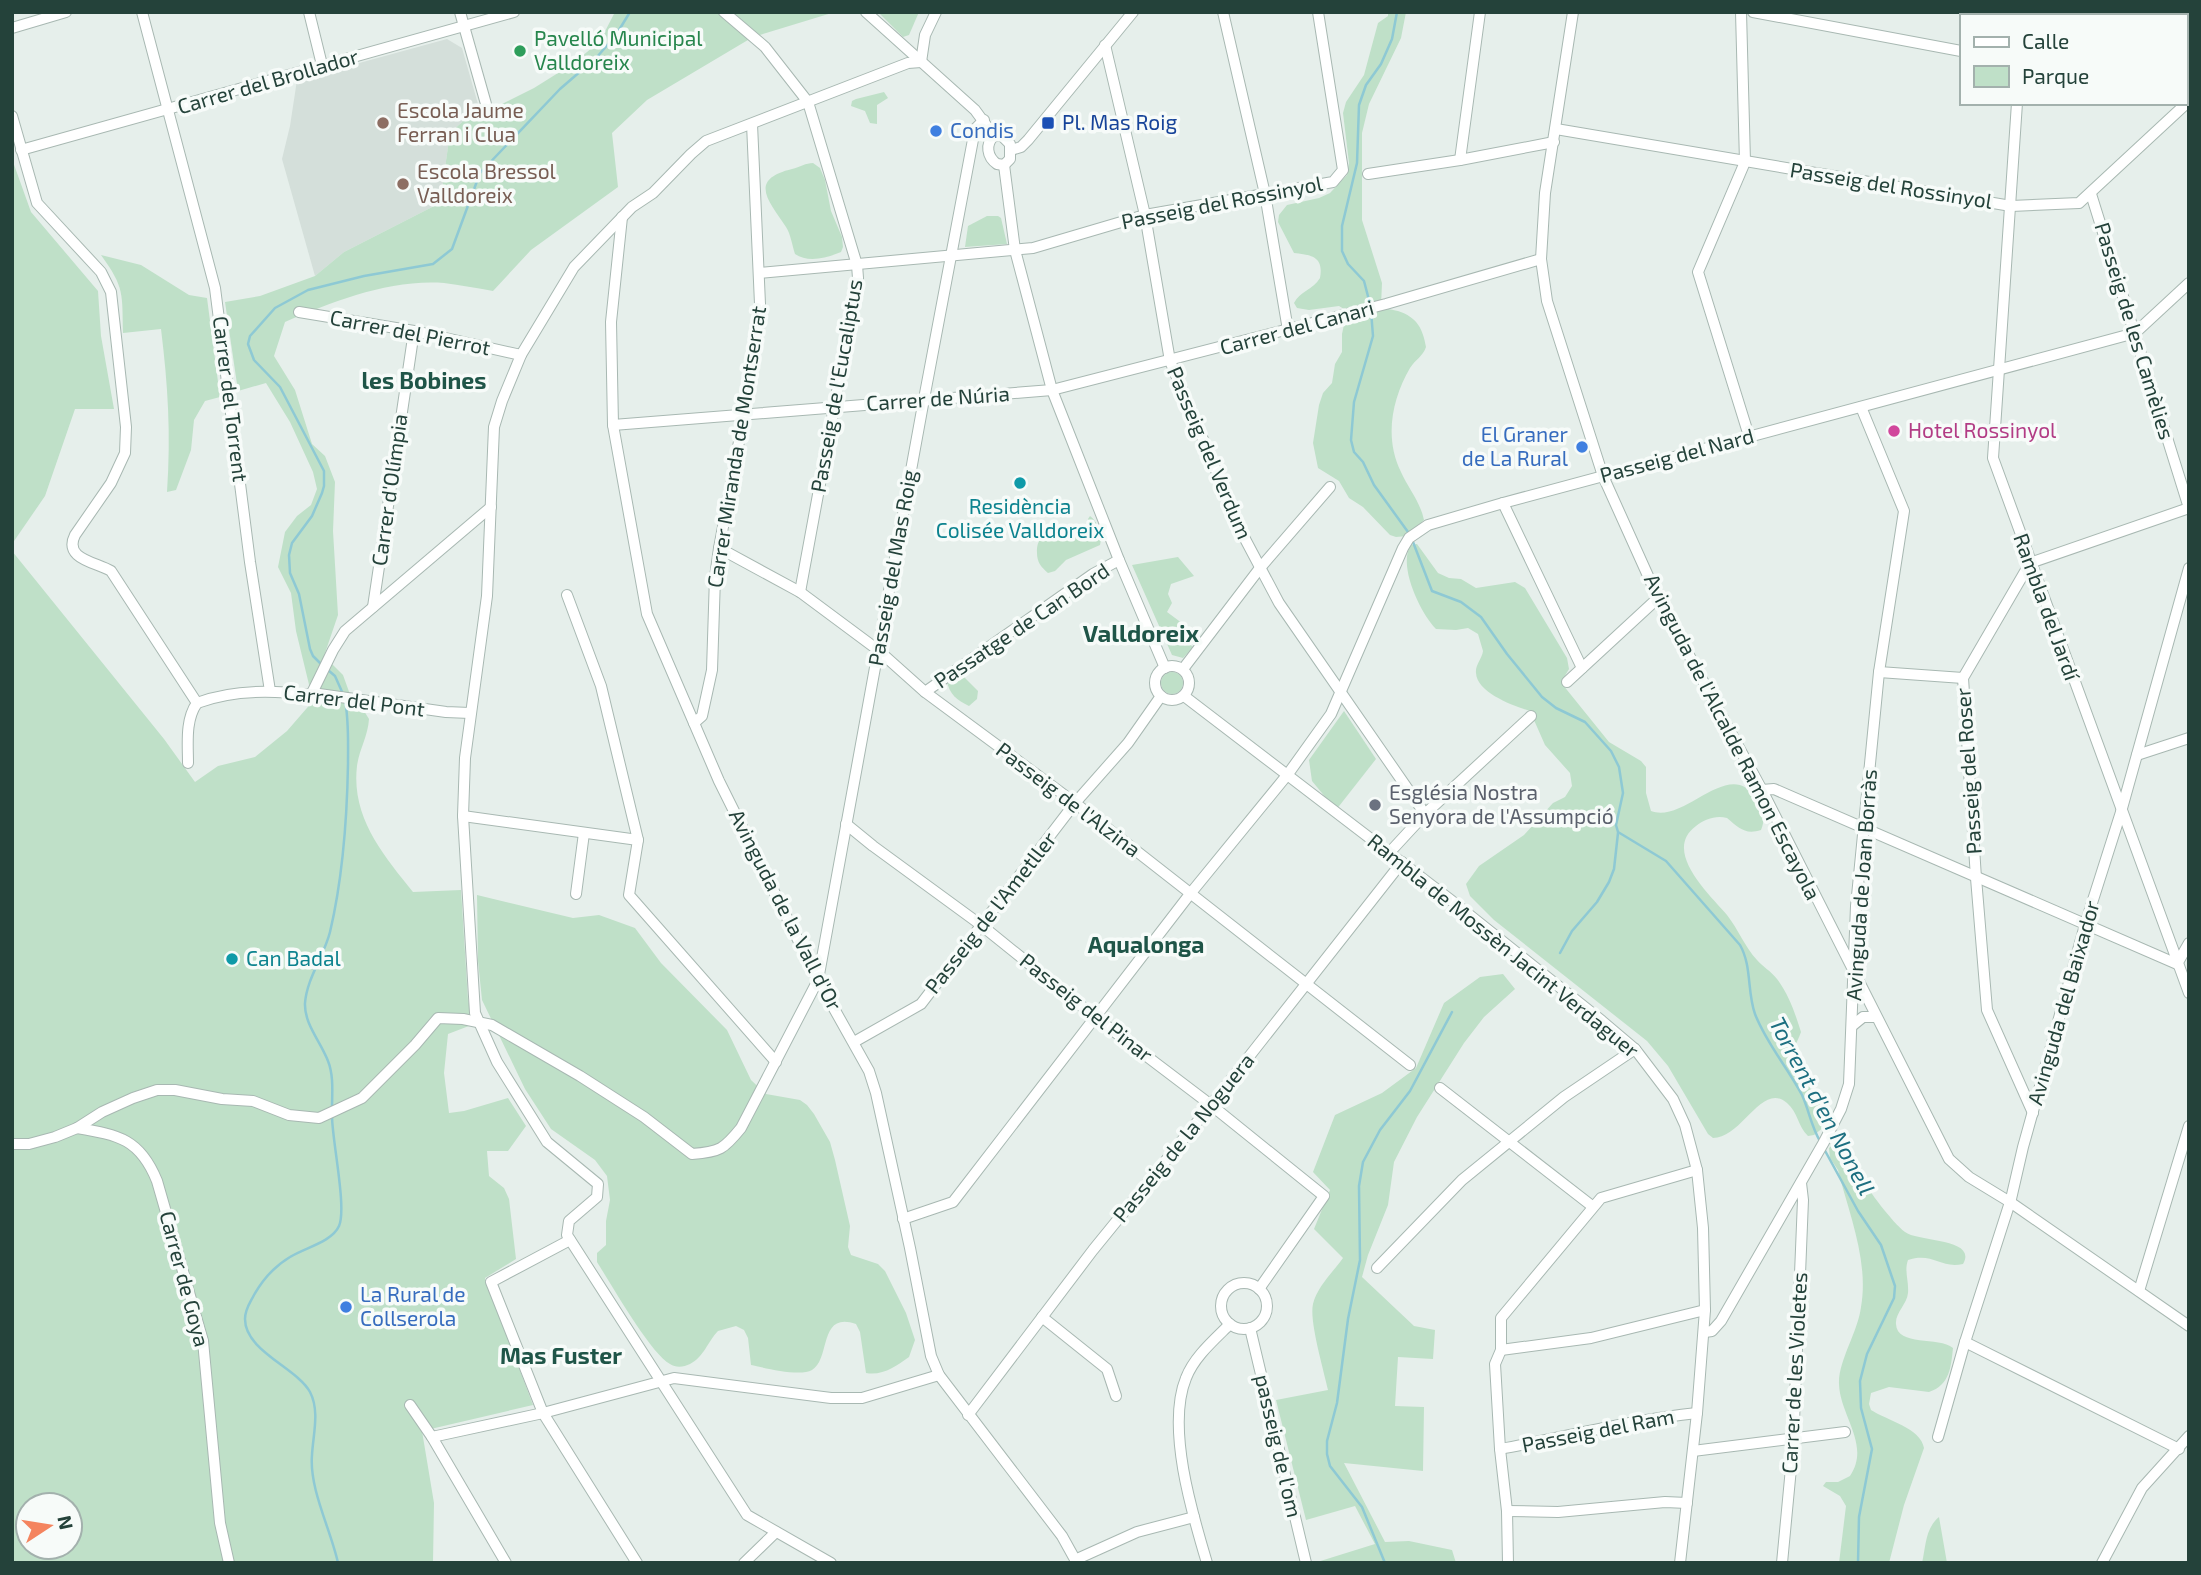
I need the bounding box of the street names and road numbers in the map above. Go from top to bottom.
street label: Carrer del Brollador [174,43,362,118]
street label: Passeig del Rossinyol [1788,156,1995,213]
street label: Passeig del Rossinyol [1119,170,1325,233]
street label: Passeig de les Camèlies [2091,219,2180,442]
street label: Passeig de l'Eucaliptus [804,277,867,494]
street label: Carrer del Canari [1217,294,1376,359]
street label: Carrer del Pierrot [328,304,493,359]
street label: Carrer Miranda de Montserrat [701,304,770,589]
street label: Carrer del Torrent [209,314,254,483]
street label: Passeig del Verdum [1163,362,1258,543]
street label: Carrer de Núria [865,380,1011,415]
street label: Carrer d'Olímpia [365,412,412,567]
street label: Passeig del Nard [1597,422,1756,487]
street label: Passeig del Mas Roig [862,467,921,668]
street label: Rambla del Jardí [2009,530,2086,684]
street label: Passatge de Can Bord [929,557,1113,693]
street label: Avinguda de l'Alcalde Ramon Escayola [1640,569,1827,903]
street label: Carrer del Pont [282,678,426,721]
street label: Passeig del Roser [1949,686,1986,855]
street label: Passeig de l'Alzina [992,736,1146,861]
street label: Avinguda de Joan Borràs [1840,768,1881,1002]
street label: Avinguda de la Vall d'Or [725,805,848,1015]
street label: Passeig de l'Ametller [919,826,1061,998]
street label: Rambla de Mossèn Jacint Verdaguer [1363,828,1645,1062]
street label: Avinguda del Baixador [2021,897,2104,1108]
street label: Passeig del Pinar [1016,947,1159,1067]
street label: Passeig de la Noguera [1107,1048,1259,1227]
street label: Carrer de Goya [155,1208,216,1349]
street label: Carrer de les Violetes [1776,1272,1811,1474]
street label: passeig de l'om [1251,1372,1308,1520]
street label: Passeig del Ram [1519,1403,1676,1457]

